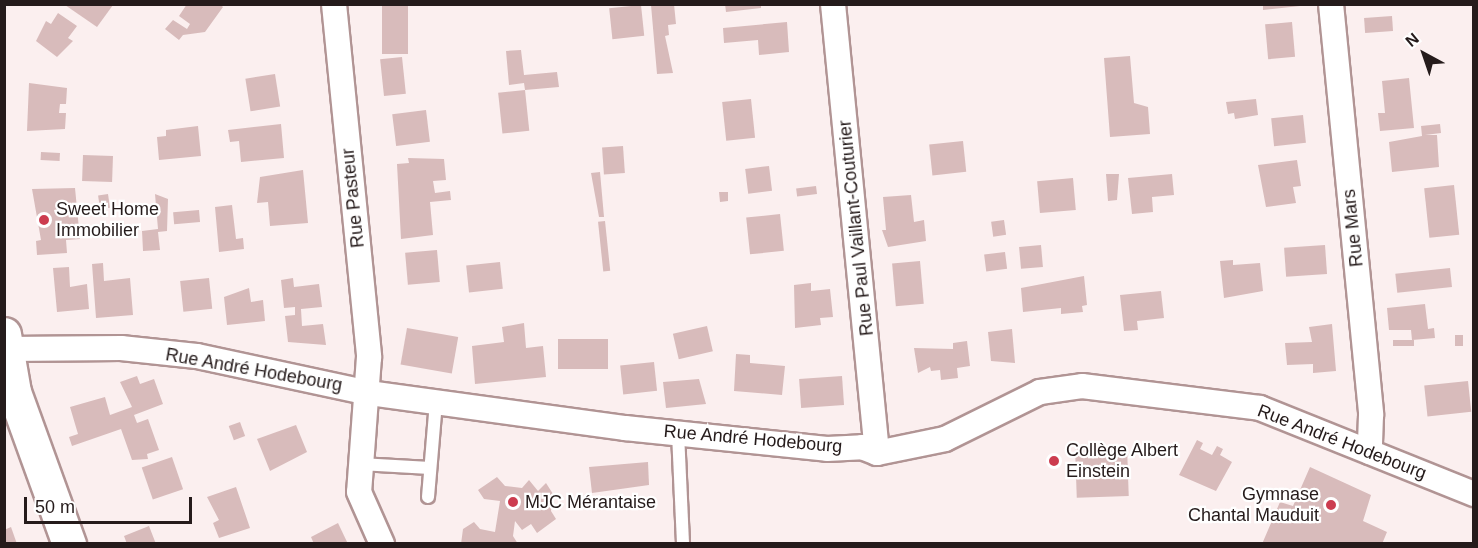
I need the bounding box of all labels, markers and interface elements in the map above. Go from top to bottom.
north arrow [1394,24,1454,84]
text: N [1402,30,1422,50]
street label: Rue Paul Vaillant-Couturier [834,119,878,337]
street label: Rue Pasteur [337,147,369,249]
street label: Rue Mars [1338,188,1368,268]
place label: Sweet Home Immobilier [56,199,159,242]
marker: Sweet Home Immobilier [37,213,51,227]
street label: Rue André Hodebourg [163,344,345,396]
street label: Rue André Hodebourg [1254,400,1430,484]
street label: Rue André Hodebourg [662,420,844,458]
place label: Collège Albert Einstein [1066,440,1179,482]
marker: Collège Albert Einstein [1047,454,1061,468]
place label: Gymnase Chantal Mauduit [1188,484,1319,526]
scale bar [27,485,195,523]
place label: MJC Mérantaise [525,491,656,513]
marker: MJC Mérantaise [506,495,520,509]
text: 50 m [35,497,75,517]
marker: Gymnase Chantal Mauduit [1324,498,1338,512]

